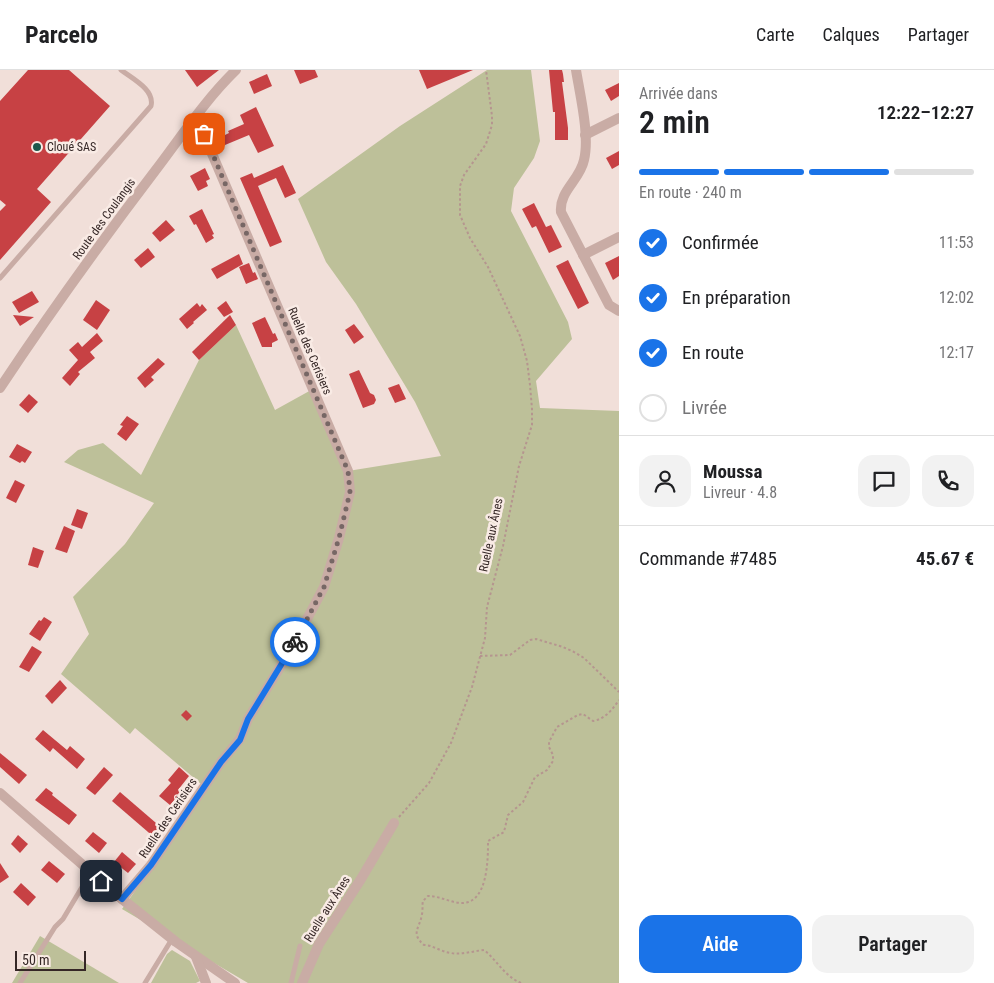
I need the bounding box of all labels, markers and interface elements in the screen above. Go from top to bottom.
text: Parcelo [25,21,98,49]
text: Carte [756,24,795,45]
text: Calques [823,24,880,45]
text: Partager [908,24,969,45]
text: Arrivée dans [639,84,718,103]
text: 12:22–12:27 [877,101,974,124]
text: 2 min [639,103,710,141]
pin [183,113,225,155]
icon: bag [190,120,218,148]
place label: Cloué SAS [47,140,96,154]
marker: Cloué SAS [31,141,43,153]
street label: Route des Coulangis [70,176,138,262]
text: En route · 240 m [639,183,742,202]
icon: check [639,229,667,257]
text: Confirmée [682,231,759,254]
text: 11:53 [939,233,974,252]
icon: check [639,284,667,312]
text: En préparation [682,286,791,309]
text: 12:02 [939,288,974,307]
street label: Ruelle des Cerisiers [285,305,335,397]
icon: check [639,339,667,367]
text: En route [682,341,744,364]
text: 12:17 [939,343,974,362]
text: Livrée [682,396,727,419]
button: person [639,455,691,507]
button: chat [858,455,910,507]
button: phone [922,455,974,507]
text: Moussa [703,460,762,483]
text: Livreur · 4.8 [703,483,777,502]
street label: Ruelle aux Ânes [475,497,506,573]
text: Commande #7485 [639,547,777,570]
text: 45.67 € [916,547,974,570]
courier [270,617,320,667]
icon: bike [281,628,309,656]
street label: Ruelle des Cerisiers [136,775,200,861]
pin [80,860,122,902]
icon: home [87,867,115,895]
street label: Ruelle aux Ânes [300,873,353,945]
button: Aide [639,915,802,973]
button: Partager [812,915,974,973]
scale bar [15,948,86,971]
text: 50 m [22,952,50,968]

